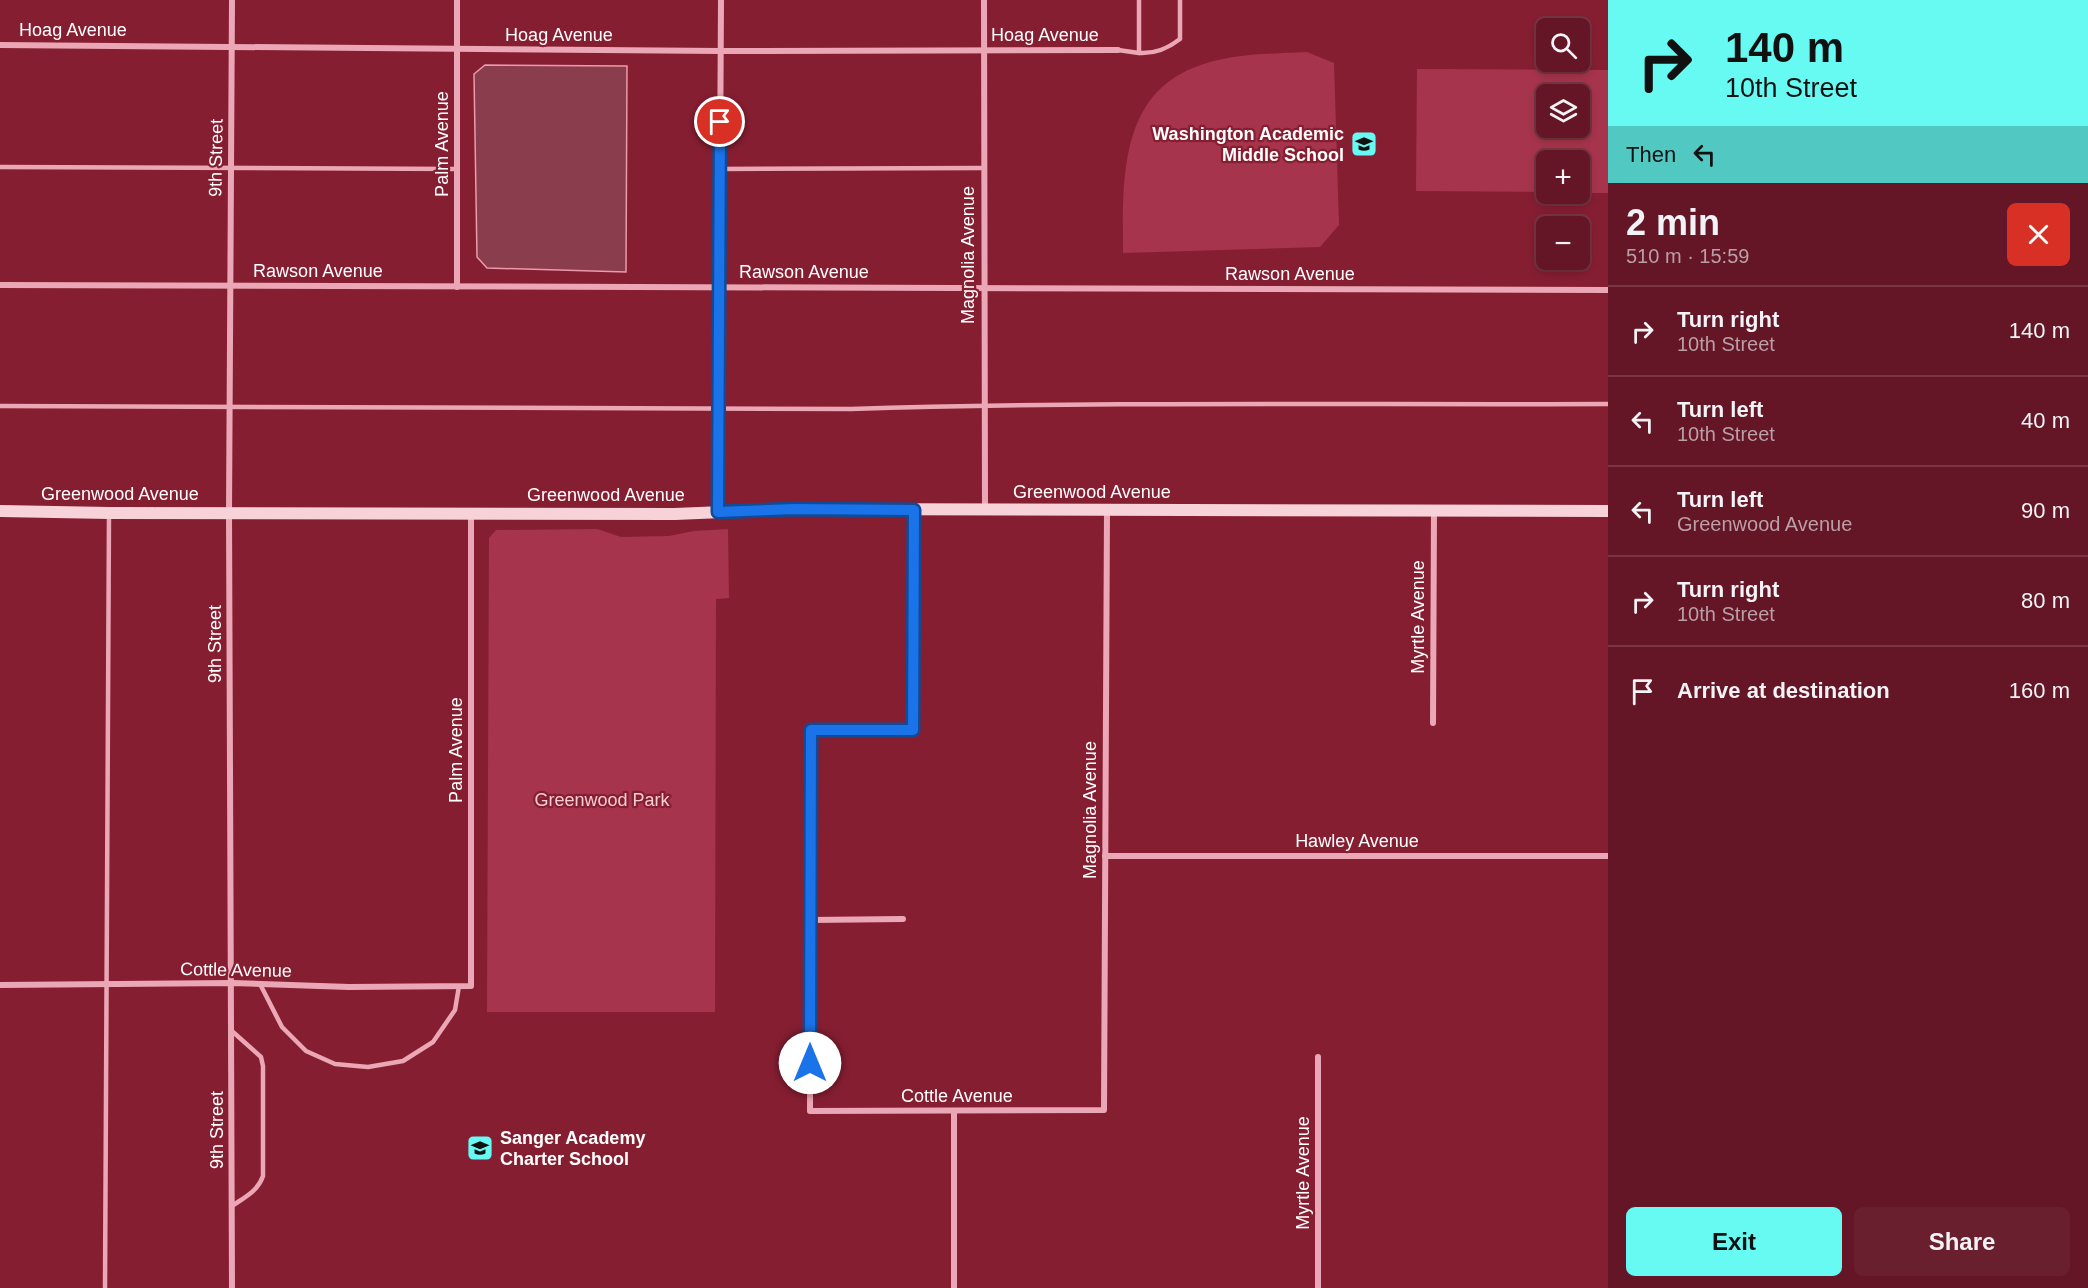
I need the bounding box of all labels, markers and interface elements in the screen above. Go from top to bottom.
map controls [1536,18,1590,270]
button: search [1536,18,1590,72]
street label: Hoag Avenue [19,20,127,40]
icon: right [1626,24,1704,102]
text: 140 m [1725,24,1844,71]
street label: Hoag Avenue [505,25,613,45]
street label: Hoag Avenue [991,25,1099,45]
text: 10th Street [1725,73,1857,103]
button: layers [1536,84,1590,138]
street label: Palm Avenue [432,91,452,197]
pin [694,96,745,147]
icon: arrive [703,105,736,138]
street label: 9th Street [205,119,227,197]
place label: Washington Academic Middle School [1152,124,1344,165]
school or university icon: Washington Academic Middle School [1349,129,1379,159]
icon: left [1688,138,1721,171]
text: Then [1626,142,1676,167]
button: + [1536,150,1590,204]
street label: Magnolia Avenue [958,186,978,324]
text: 2 min [1626,202,1720,243]
button: close [2007,203,2070,266]
button: − [1536,216,1590,270]
text: 510 m · 15:59 [1626,245,1749,267]
street label: Rawson Avenue [253,261,383,281]
street label: Rawson Avenue [739,262,869,282]
street label: Rawson Avenue [1225,264,1355,284]
text: Turn right [1677,307,1779,332]
icon: right [1626,315,1659,348]
text: 140 m [2009,318,2070,343]
text: 10th Street [1677,333,1775,355]
text: Turn left [1677,397,1763,422]
icon: left [1626,405,1659,438]
text: 40 m [2021,408,2070,433]
text: 10th Street [1677,423,1775,445]
street label: Greenwood Avenue [1013,482,1171,502]
street label: Greenwood Avenue [41,484,199,504]
street label: Greenwood Avenue [527,485,685,505]
text: Turn left [1677,487,1763,512]
icon: left [1626,495,1659,528]
text: 90 m [2021,498,2070,523]
text: Greenwood Avenue [1677,513,1852,535]
street label: Myrtle Avenue [1408,560,1428,674]
text: Turn right [1677,577,1779,602]
icon: right [1626,585,1659,618]
text: 80 m [2021,588,2070,613]
text: 10th Street [1677,603,1775,625]
street label: 9th Street [205,605,225,683]
icon: arrive [1626,675,1659,708]
text: Arrive at destination [1677,678,1890,703]
text: 160 m [2009,678,2070,703]
street label: Palm Avenue [446,697,466,803]
street label: Magnolia Avenue [1080,741,1100,879]
park label: Greenwood Park [534,790,671,810]
street label: Hawley Avenue [1295,831,1419,851]
street label: Cottle Avenue [180,959,292,981]
position arrow [778,1031,842,1095]
street label: Cottle Avenue [901,1086,1013,1106]
street label: 9th Street [207,1091,227,1169]
street label: Myrtle Avenue [1293,1116,1313,1230]
place label: Sanger Academy Charter School [500,1128,645,1169]
school or university icon: Sanger Academy Charter School [465,1133,495,1163]
button: Exit [1626,1207,1842,1276]
button: Share [1854,1207,2070,1276]

